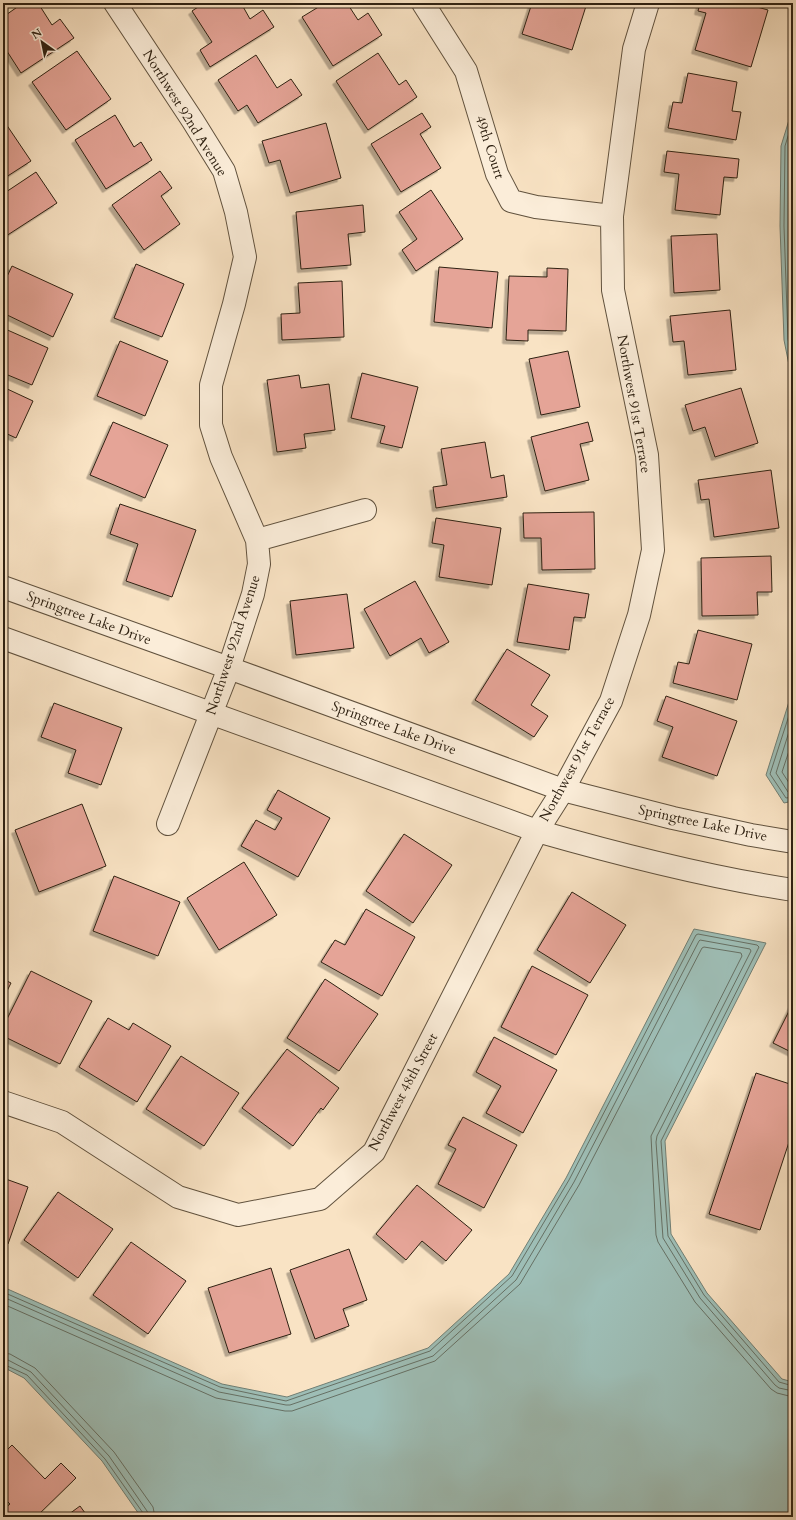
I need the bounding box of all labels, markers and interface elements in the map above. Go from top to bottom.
north arrow [22,22,62,62]
text: N [29,25,45,43]
street label: Northwest 92nd Avenue [138,46,232,180]
street label: 49th Court [471,113,509,182]
street label: Northwest 91st Terrace [612,333,656,475]
street label: Northwest 92nd Avenue [201,573,265,717]
street label: Springtree Lake Drive [24,587,154,649]
street label: Northwest 91st Terrace [535,693,619,825]
street label: Springtree Lake Drive [329,697,459,759]
street label: Springtree Lake Drive [637,800,769,846]
street label: Northwest 48th Street [364,1029,442,1154]

